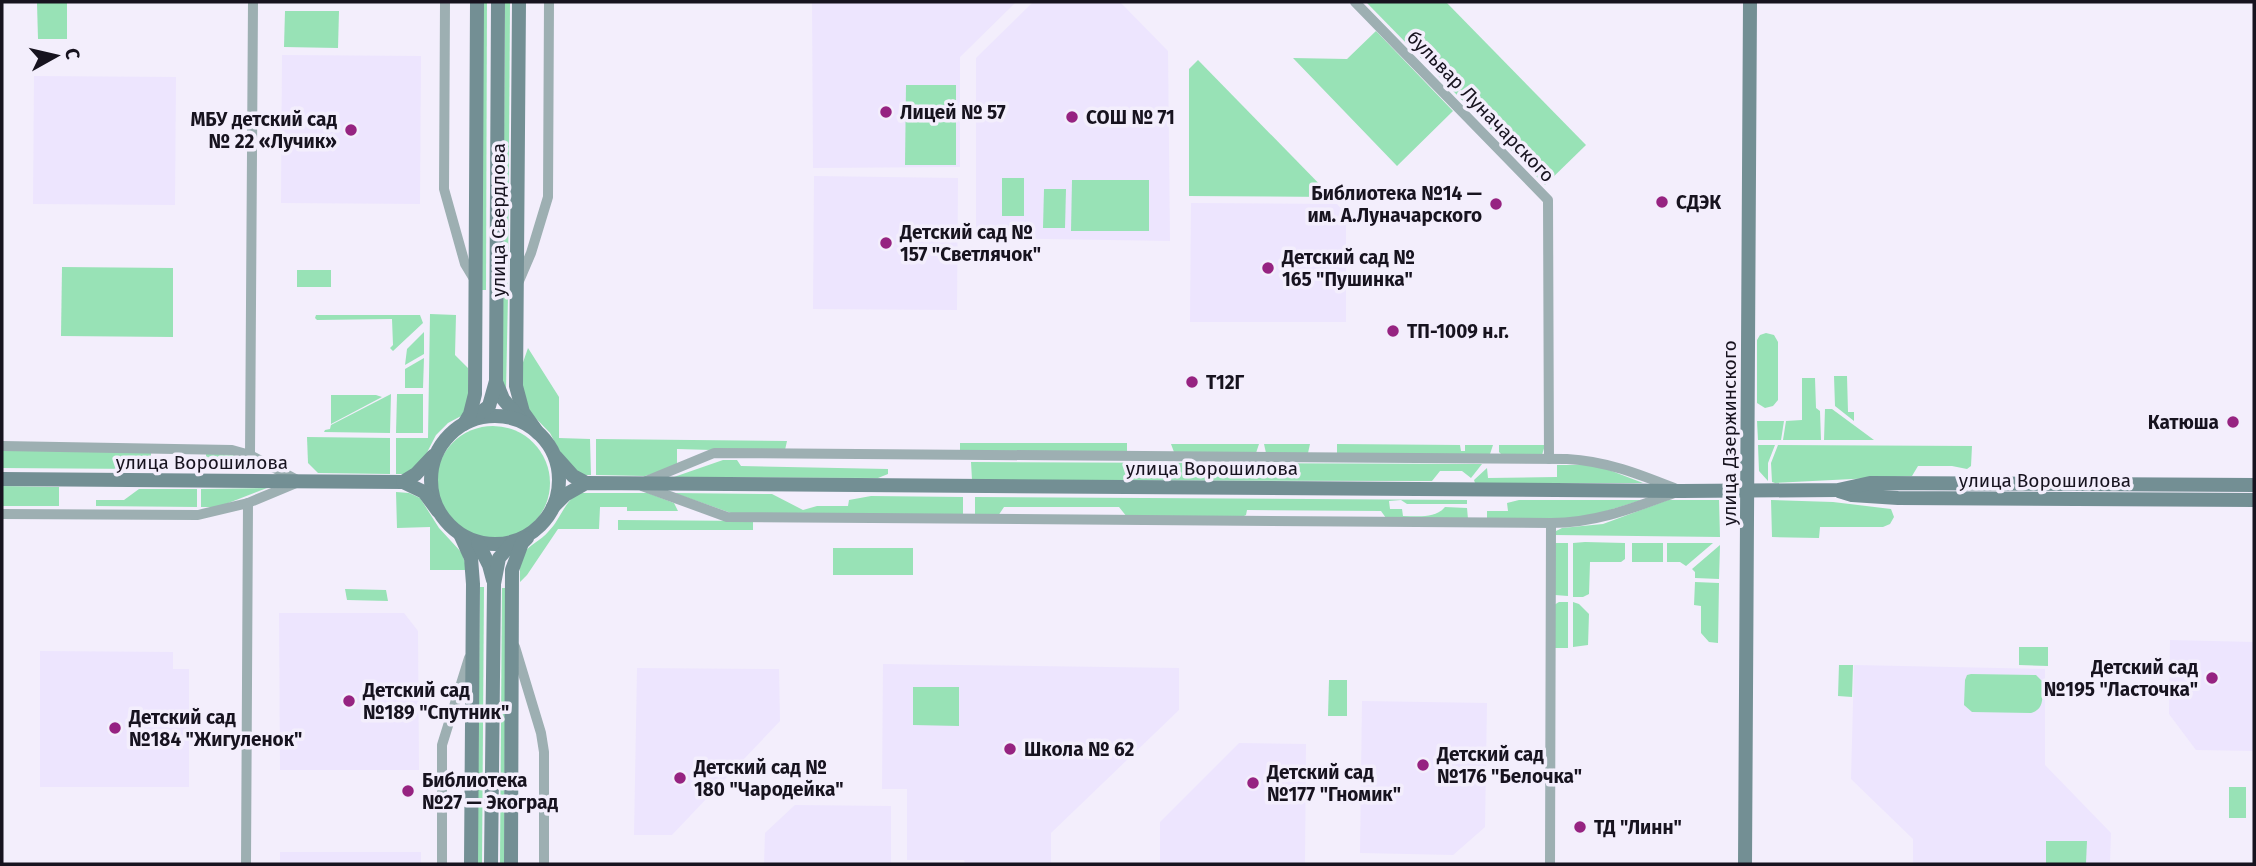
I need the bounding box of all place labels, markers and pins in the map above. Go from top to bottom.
place label: Лицей № 57 [900,101,1006,124]
marker: Лицей № 57 [878,104,894,120]
place label: СОШ № 71 [1086,106,1175,129]
place label: МБУ детский сад № 22 «Лучик» [190,108,337,153]
marker: СОШ № 71 [1064,109,1080,125]
marker: МБУ детский сад № 22 «Лучик» [343,122,359,138]
place label: Библиотека №14 — им. А.Луначарского [1308,182,1482,227]
place label: СДЭК [1676,191,1721,214]
marker: СДЭК [1654,194,1670,210]
marker: Библиотека №14 — им. А.Луначарского [1488,196,1504,212]
place label: Детский сад № 157 "Светлячок" [899,221,1041,266]
marker: Детский сад № 157 "Светлячок" [878,235,894,251]
place label: Детский сад № 165 "Пушинка" [1281,246,1415,291]
marker: Детский сад № 165 "Пушинка" [1260,260,1276,276]
place label: ТП-1009 н.г. [1407,320,1509,343]
marker: ТП-1009 н.г. [1385,323,1401,339]
place label: T12Г [1206,371,1245,394]
marker: T12Г [1184,374,1200,390]
place label: Катюша [2148,411,2219,434]
marker: Катюша [2225,414,2241,430]
place label: Детский сад №195 "Ласточка" [2044,656,2198,701]
marker: Детский сад №195 "Ласточка" [2204,670,2220,686]
place label: Детский сад №189 "Спутник" [362,679,509,724]
marker: Детский сад №189 "Спутник" [341,693,357,709]
place label: Детский сад №184 "Жигуленок" [128,706,302,751]
marker: Детский сад №184 "Жигуленок" [107,720,123,736]
place label: Школа № 62 [1024,738,1135,761]
marker: Школа № 62 [1002,741,1018,757]
place label: Детский сад №176 "Белочка" [1436,743,1582,788]
place label: Детский сад № 180 "Чародейка" [693,756,844,801]
marker: Детский сад №176 "Белочка" [1415,757,1431,773]
place label: Детский сад №177 "Гномик" [1266,761,1401,806]
place label: Библиотека №27 — Экоград [422,769,559,814]
marker: Детский сад № 180 "Чародейка" [672,770,688,786]
marker: Детский сад №177 "Гномик" [1245,775,1261,791]
marker: Библиотека №27 — Экоград [400,783,416,799]
place label: ТД "Линн" [1594,816,1682,839]
marker: ТД "Линн" [1572,819,1588,835]

